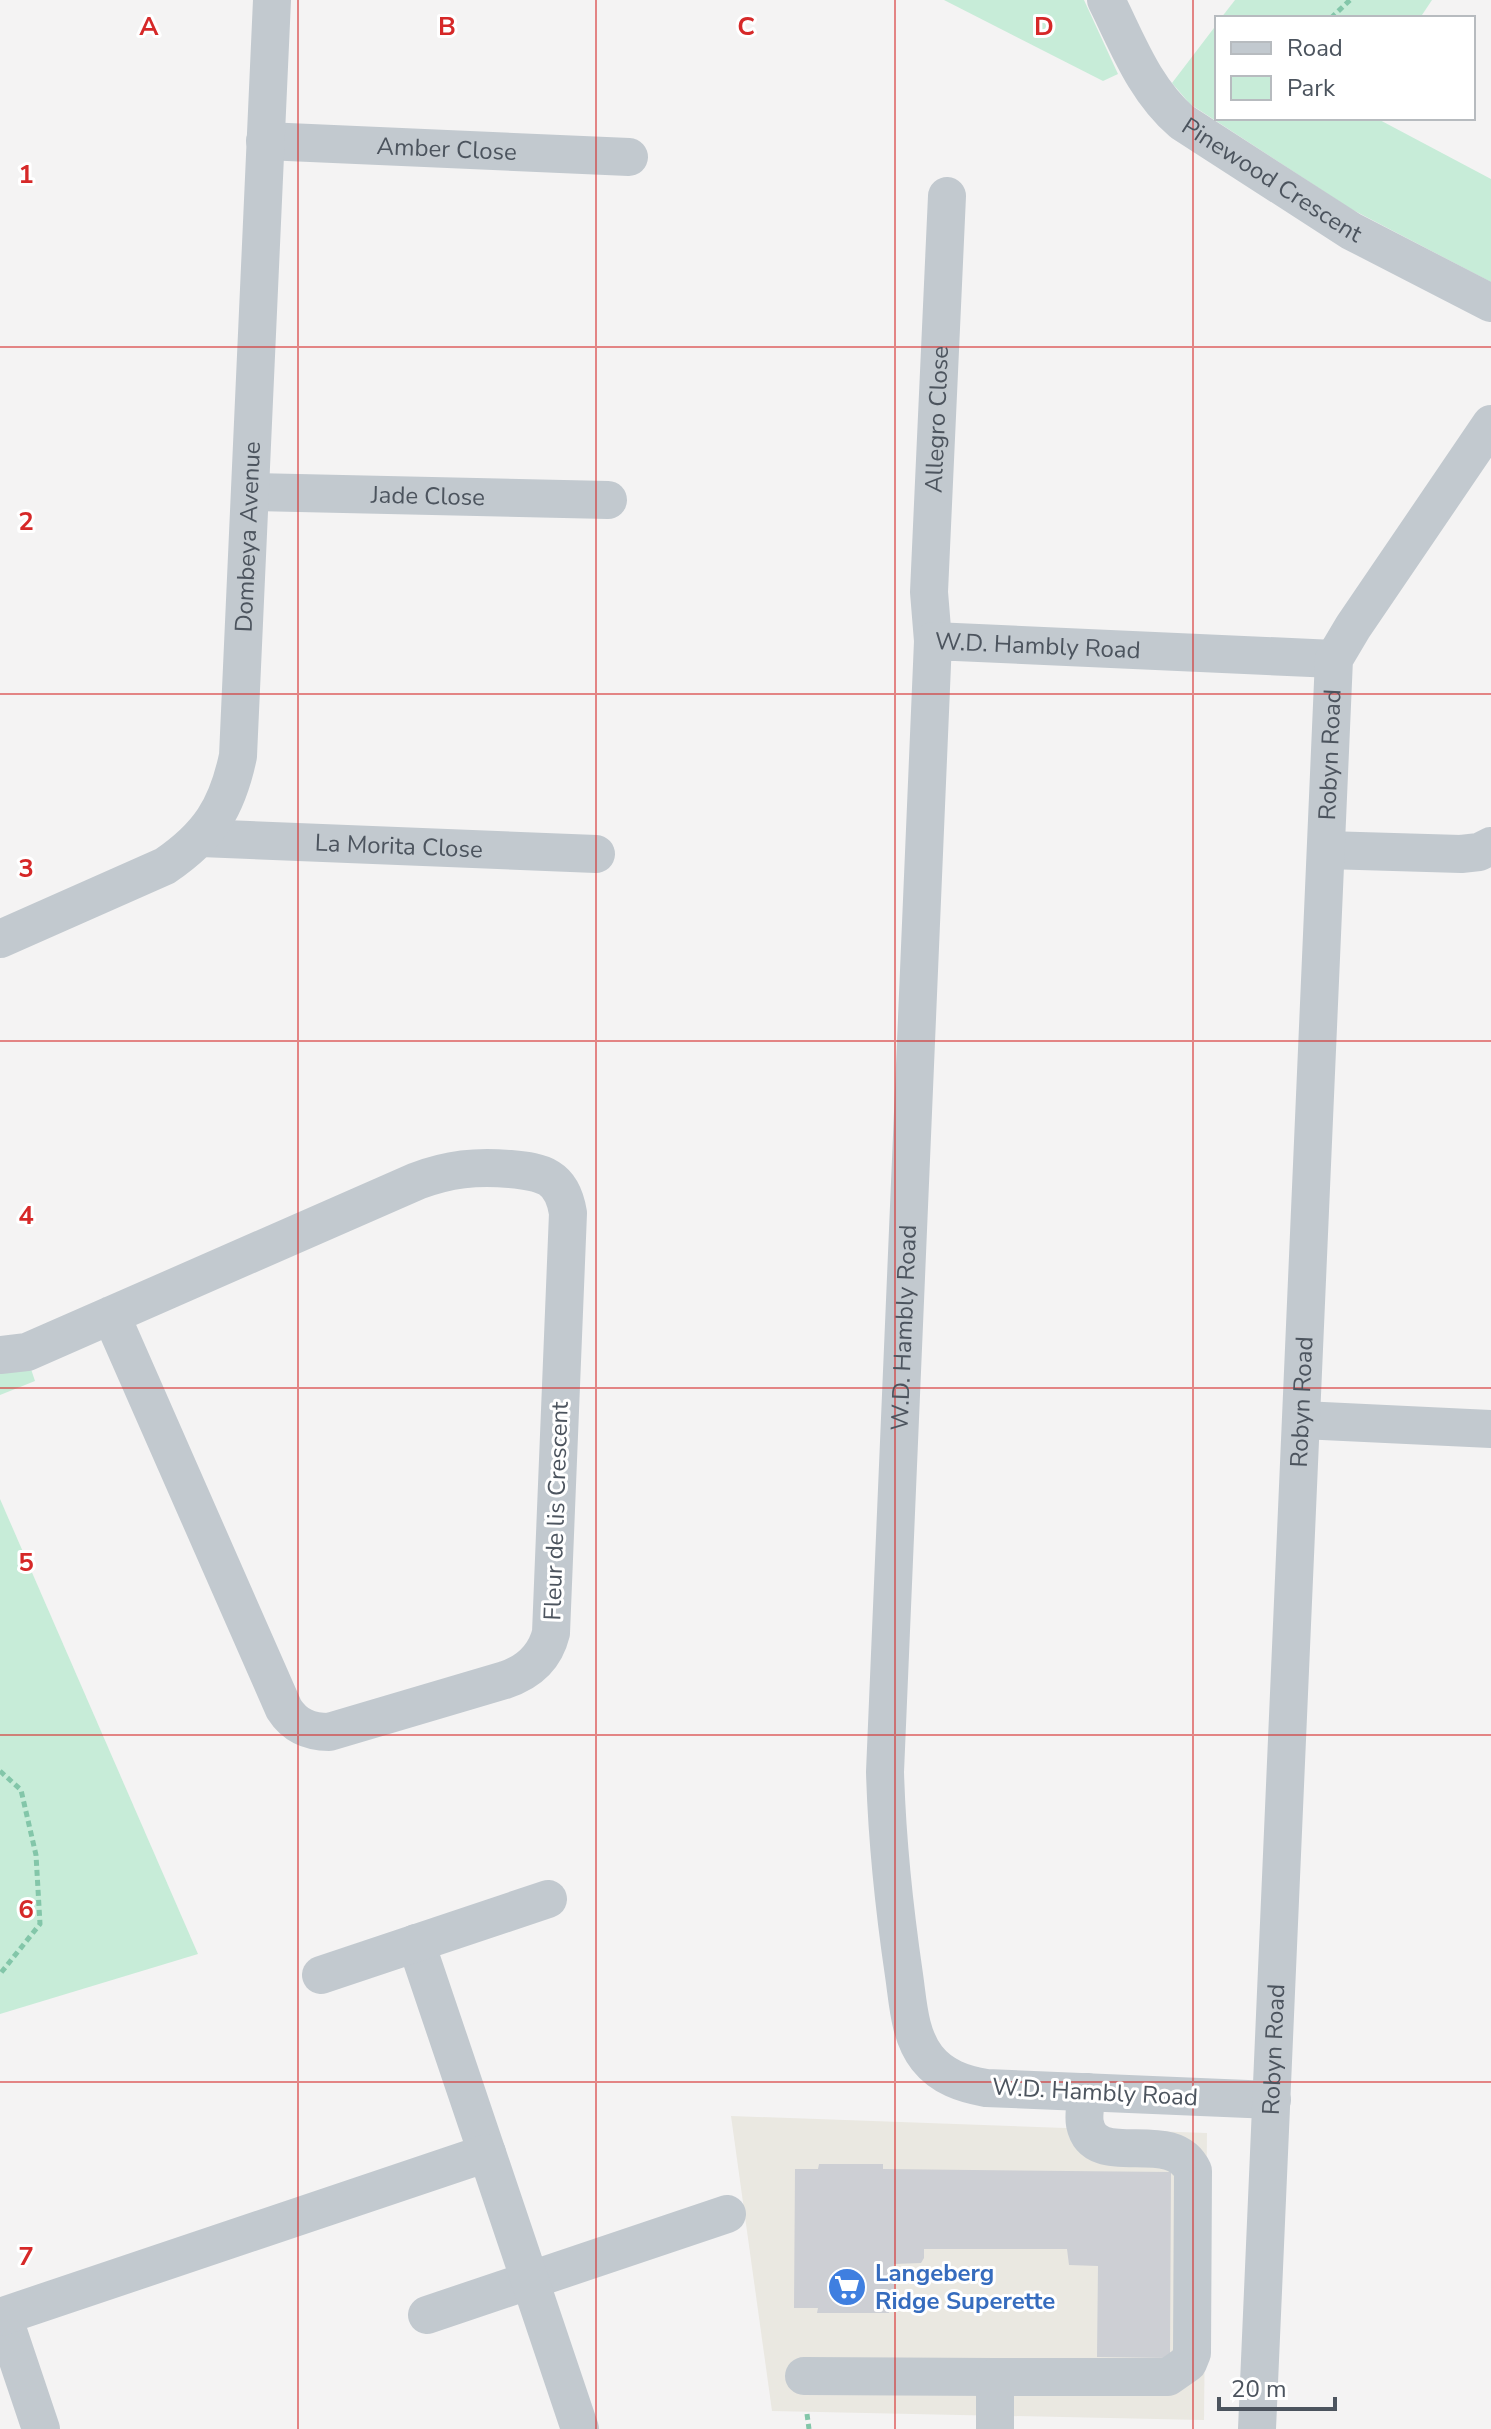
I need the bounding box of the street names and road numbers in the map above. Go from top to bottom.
street label: Pinewood Crescent [1176,110,1368,250]
street label: Amber Close [376,130,518,168]
street label: Allegro Close [918,345,956,494]
street label: Dombeya Avenue [228,441,268,633]
street label: Jade Close [369,479,485,513]
street label: W.D. Hambly Road [934,625,1141,666]
street label: Robyn Road [1311,688,1349,821]
street label: La Morita Close [314,827,483,865]
street label: W.D. Hambly Road [884,1224,924,1431]
street label: Robyn Road [1283,1336,1321,1468]
street label: Fleur de lis Crescent [536,1400,576,1621]
street label: Robyn Road [1255,1983,1292,2116]
street label: W.D. Hambly Road [991,2071,1199,2113]

